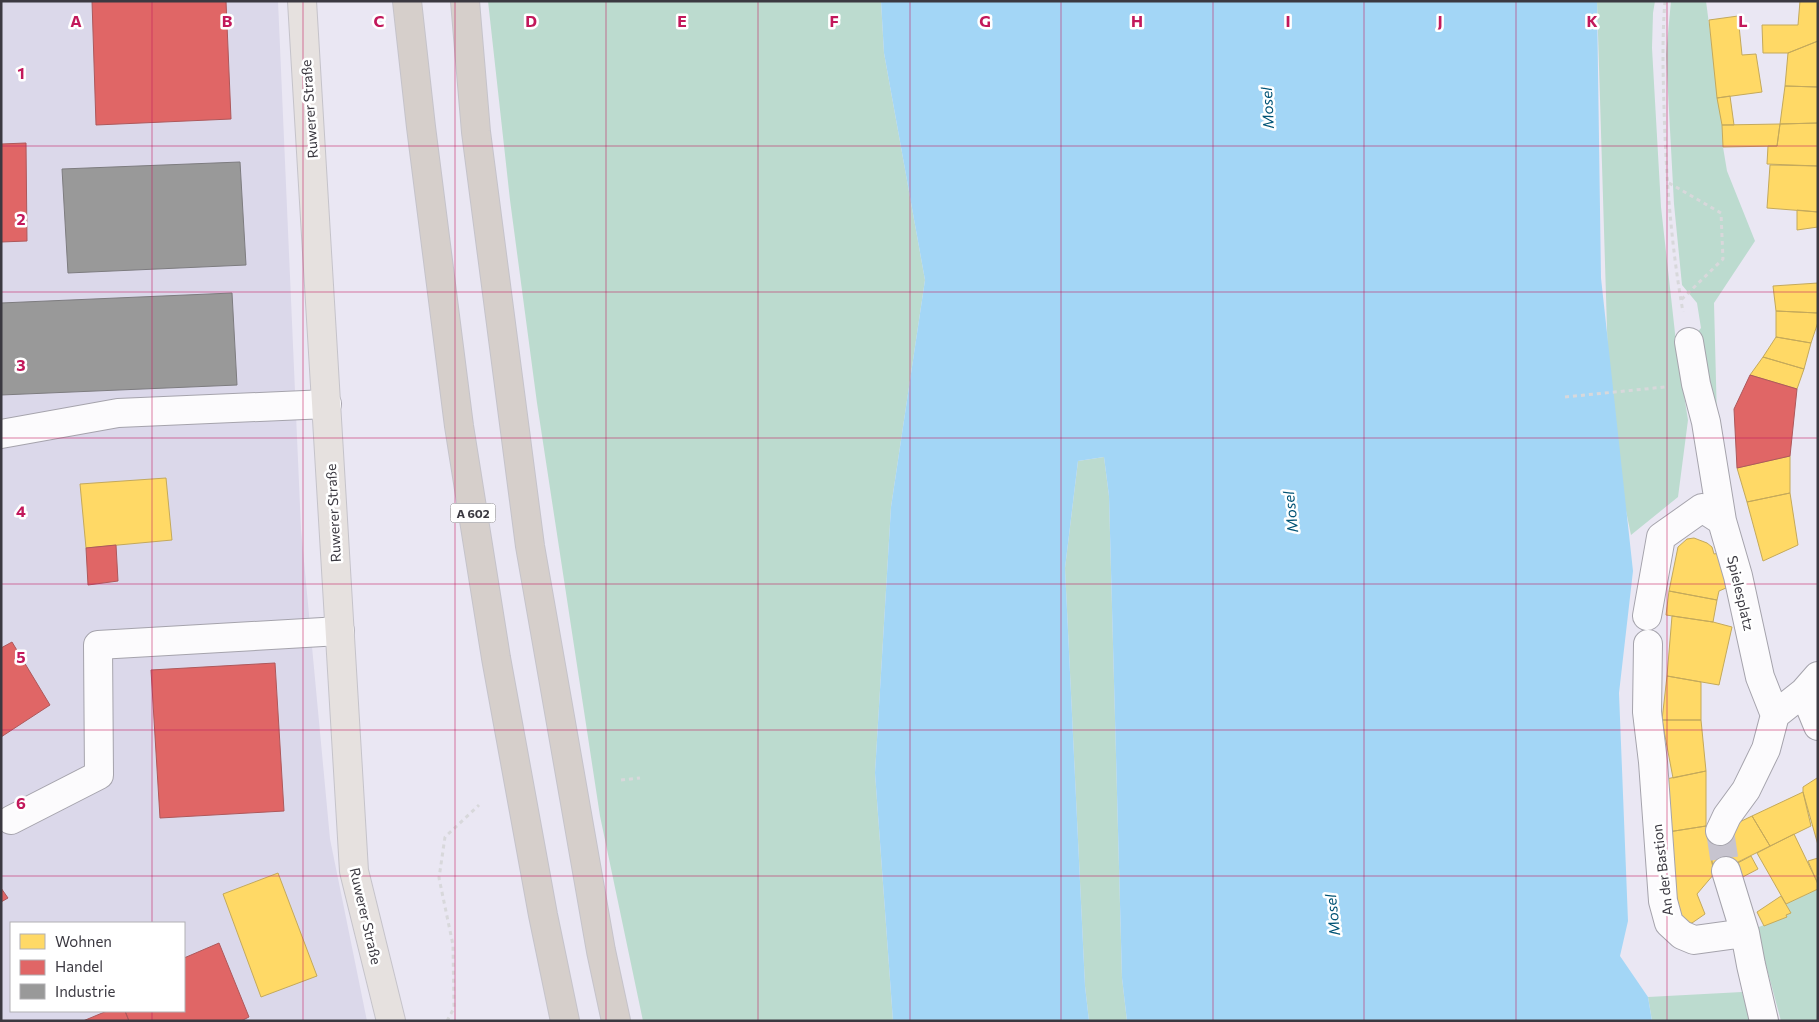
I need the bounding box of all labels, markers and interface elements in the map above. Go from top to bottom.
text: A [70,11,82,30]
text: B [222,11,233,30]
text: C [374,11,385,30]
text: D [525,11,537,30]
text: E [677,11,687,30]
text: F [829,11,839,30]
text: G [979,11,991,30]
text: H [1131,11,1143,30]
text: I [1285,11,1291,30]
text: J [1437,11,1443,30]
text: K [1586,11,1598,30]
text: L [1738,11,1748,30]
street label: Ruwerer Straße [297,59,321,159]
text: 1 [17,63,25,82]
water label: Mosel [1257,86,1277,129]
text: 2 [16,209,26,228]
text: 3 [16,355,26,374]
street label: Ruwerer Straße [322,463,344,563]
water label: Mosel [1279,489,1301,534]
text: 4 [16,501,26,520]
road number: A 602 [450,503,496,522]
street label: Spielesplatz [1724,554,1758,632]
text: 5 [16,647,26,666]
text: 6 [16,793,26,812]
street label: An der Bastion [1648,823,1676,917]
street label: Ruwerer Straße [347,866,385,966]
water label: Mosel [1321,892,1343,937]
legend [10,922,185,1012]
text: Wohnen [55,932,112,950]
text: Handel [55,957,103,975]
text: Industrie [55,982,116,1000]

